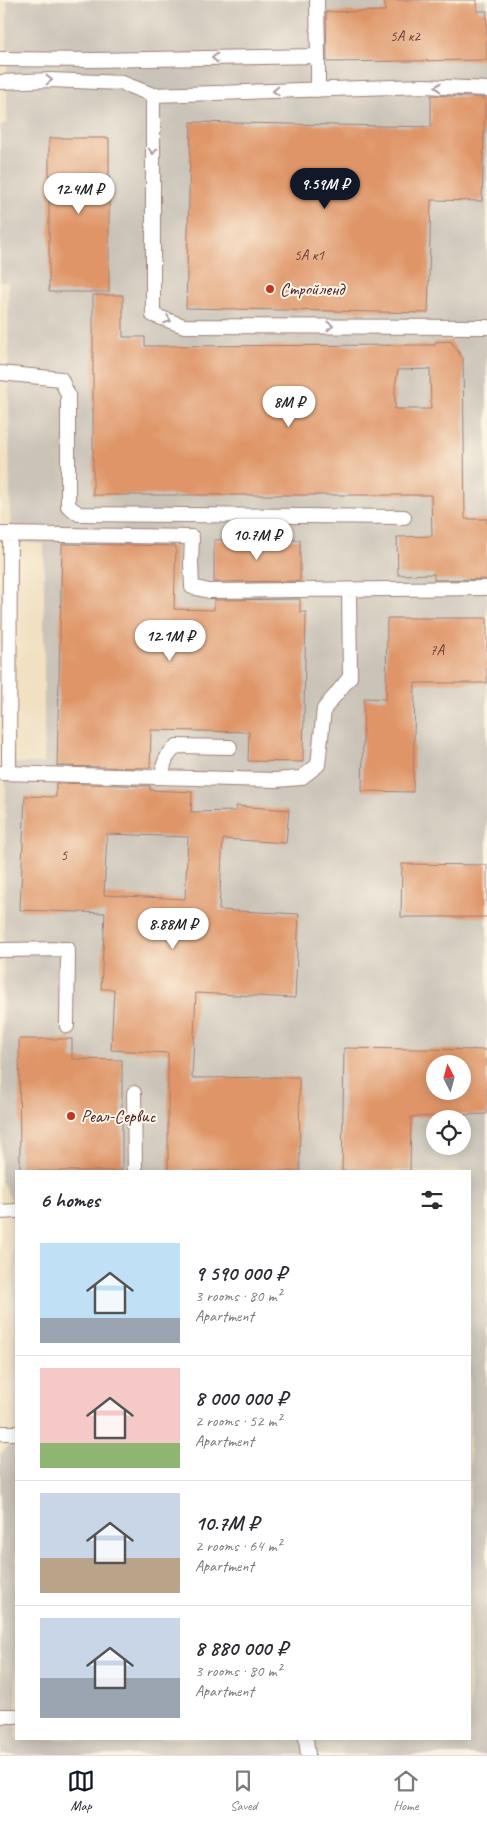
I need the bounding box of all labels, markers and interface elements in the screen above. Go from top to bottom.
house number: 5А к2 [390,27,421,46]
one-way arrow [211,53,218,63]
one-way arrow [45,75,53,85]
one-way arrow [434,82,442,93]
one-way arrow [272,86,280,96]
one-way arrow [148,148,158,155]
pin: 9.59M ₽ [279,168,371,210]
pin: 12.4M ₽ [33,172,125,215]
text: 9.59M ₽ [301,174,349,194]
text: 12.4M ₽ [55,179,103,199]
house number: 5А к1 [294,246,325,265]
place label: Стройленд [280,278,346,300]
marker: Стройленд [264,283,276,295]
one-way arrow [164,315,172,325]
one-way arrow [326,321,334,331]
pin: 8M ₽ [259,386,319,428]
text: 8M ₽ [273,392,305,412]
pin: 10.7M ₽ [211,518,303,561]
text: 10.7M ₽ [233,525,281,545]
pin: 12.1M ₽ [124,620,216,662]
text: 12.1M ₽ [146,626,194,646]
house number: 7А [430,641,446,660]
house number: 5 [61,846,69,865]
pin: 8.88M ₽ [127,908,219,950]
text: 8.88M ₽ [149,914,197,934]
north arrow [426,1055,471,1100]
map controls [426,1055,471,1155]
place label: Реал-Сервис [81,1105,157,1127]
marker: Реал-Сервис [65,1110,77,1122]
button: locate [426,1110,471,1155]
icon: filters [418,1186,446,1214]
text: 6 homes [40,1187,100,1213]
text: 9 590 000 ₽ [195,1260,286,1286]
icon: home [80,1263,140,1323]
text: 3 rooms · 80 m² [195,1286,281,1306]
text: Apartment [195,1306,254,1326]
text: 8 000 000 ₽ [195,1385,287,1411]
icon: home [80,1388,140,1448]
text: 2 rooms · 52 m² [195,1411,281,1431]
text: Apartment [195,1431,254,1451]
text: 10.7M ₽ [195,1510,259,1536]
icon: home [80,1513,140,1573]
text: 2 rooms · 64 m² [195,1536,281,1556]
text: Apartment [195,1556,254,1576]
text: 8 880 000 ₽ [195,1635,287,1661]
icon: home [80,1638,140,1698]
text: 3 rooms · 80 m² [195,1661,281,1681]
text: Apartment [195,1681,254,1701]
tab: Map [67,1767,95,1814]
tab: Saved [229,1767,257,1814]
tab: Home [392,1767,420,1814]

